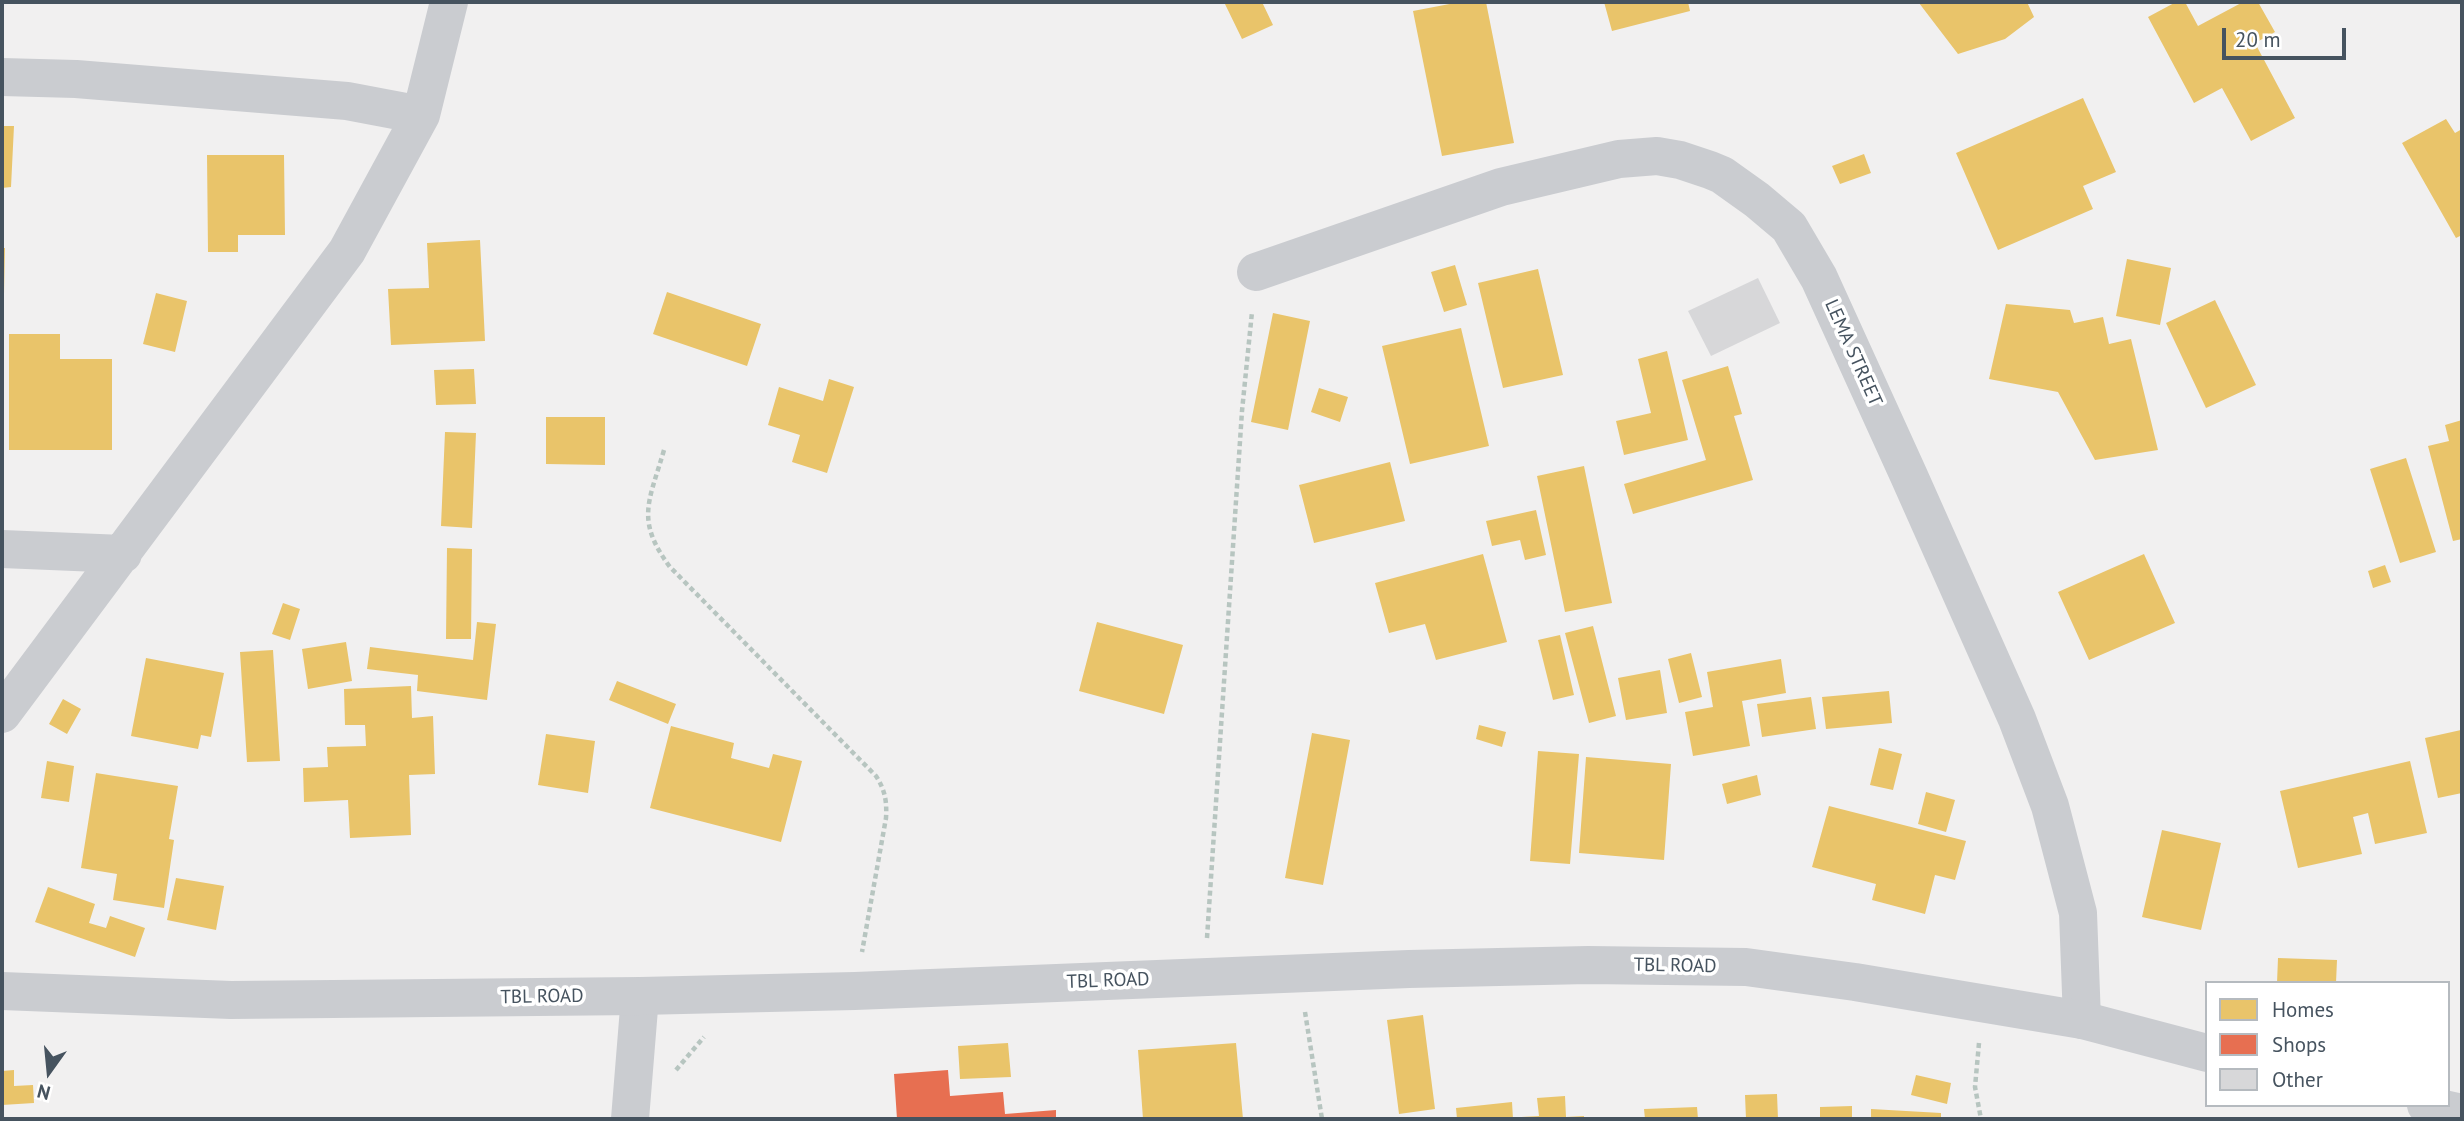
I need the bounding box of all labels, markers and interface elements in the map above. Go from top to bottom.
scale bar [2226,14,2350,58]
text: 20 m [2235,26,2281,53]
street label: LEMA STREET [1819,296,1887,410]
street label: TBL ROAD [1633,954,1717,978]
street label: TBL ROAD [1066,968,1150,994]
legend [2205,981,2450,1107]
street label: TBL ROAD [500,985,584,1009]
text: Homes [2272,996,2334,1023]
text: Shops [2272,1031,2326,1058]
north arrow [14,1037,84,1107]
text: Other [2272,1066,2323,1093]
text: N [34,1079,53,1105]

